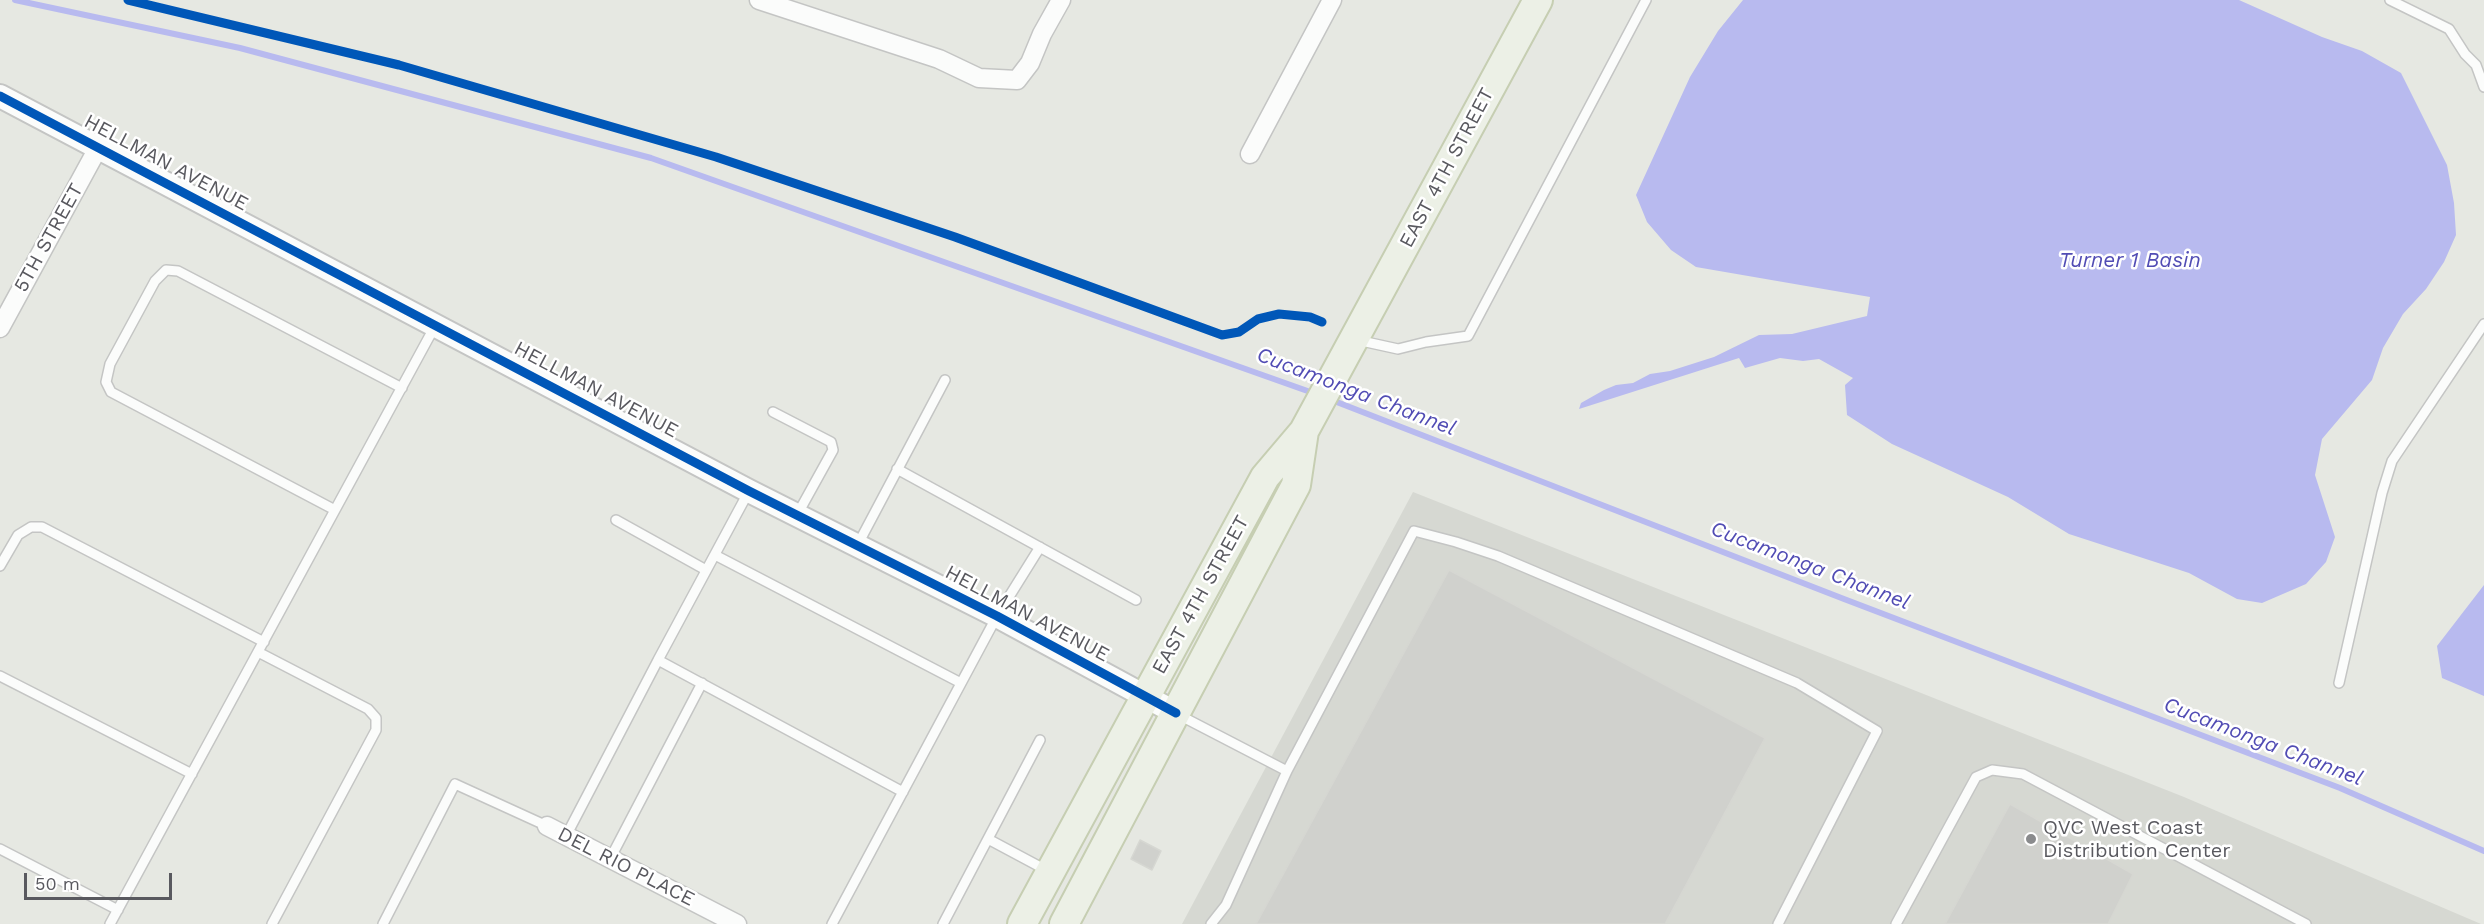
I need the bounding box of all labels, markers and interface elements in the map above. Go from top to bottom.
street label: EAST 4TH STREET [1395,84,1499,252]
street label: HELLMAN AVENUE [80,110,252,216]
street label: 5TH STREET [9,180,89,296]
water label: Turner 1 Basin [2059,248,2201,274]
street label: HELLMAN AVENUE [510,337,682,443]
water label: Cucamonga Channel [1253,342,1459,442]
street label: EAST 4TH STREET [1147,512,1255,678]
water label: Cucamonga Channel [1707,516,1913,616]
street label: HELLMAN AVENUE [941,561,1113,667]
water label: Cucamonga Channel [2160,692,2366,792]
place label: QVC West Coast Distribution Center [2043,816,2230,863]
street label: DEL RIO PLACE [554,822,698,912]
marker: QVC West Coast Distribution Center [2024,832,2038,846]
scale bar [27,861,176,899]
text: 50 m [35,873,80,894]

